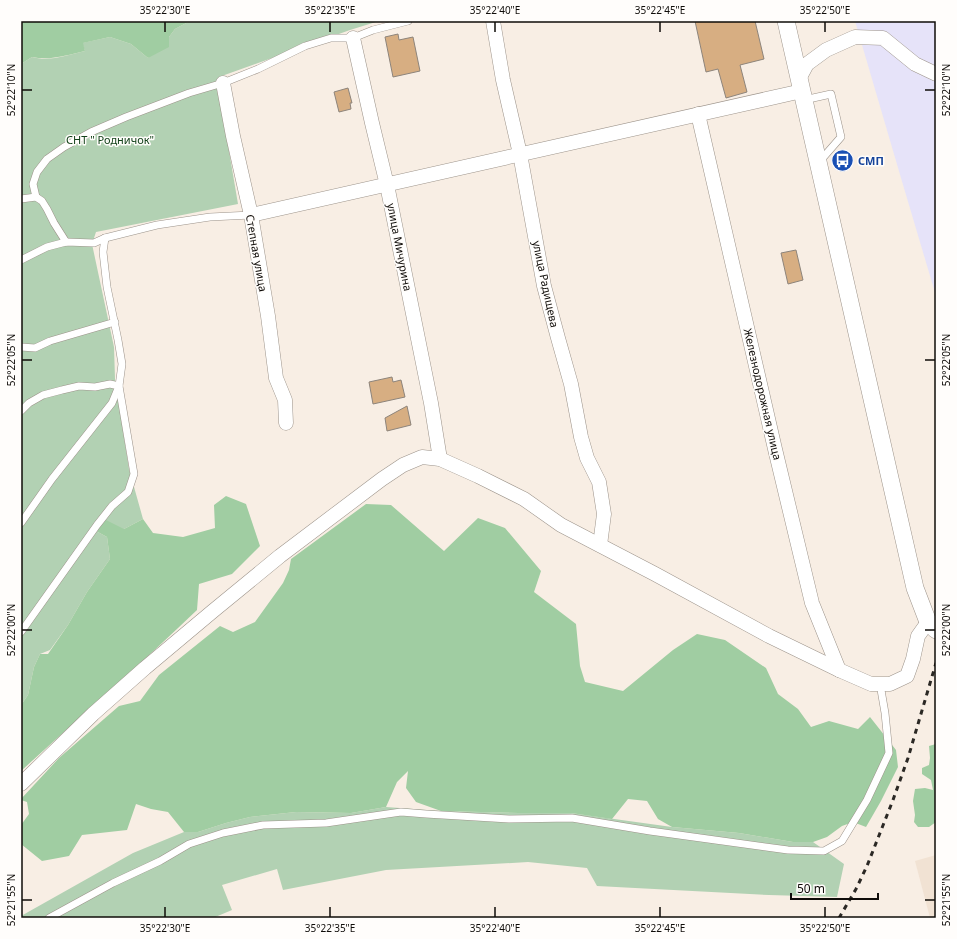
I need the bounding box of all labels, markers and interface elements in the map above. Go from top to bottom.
text: 35°22'30"E [140,3,190,17]
text: 35°22'35"E [305,3,355,17]
text: 35°22'40"E [470,3,520,17]
text: 35°22'45"E [635,3,685,17]
text: 35°22'50"E [800,3,850,17]
text: 52°22'10"N [4,64,18,116]
text: 52°22'10"N [939,64,953,116]
park label: СНТ " Родничок" [66,132,154,147]
bus stop icon: СМП [830,147,856,173]
place label: СМП [858,153,884,168]
street label: улица Мичурина [384,202,416,292]
street label: Степная улица [243,213,271,293]
street label: улица Радищева [529,239,563,329]
street label: Железнодорожная улица [741,327,785,461]
text: 52°22'05"N [4,334,18,386]
text: 52°22'05"N [939,334,953,386]
text: 52°22'00"N [4,604,18,656]
text: 52°22'00"N [939,604,953,656]
text: 52°21'55"N [4,874,18,926]
text: 52°21'55"N [939,874,953,926]
scale bar [791,875,878,901]
text: 50 m [797,880,825,897]
text: 35°22'30"E [140,921,190,935]
text: 35°22'35"E [305,921,355,935]
text: 35°22'40"E [470,921,520,935]
text: 35°22'45"E [635,921,685,935]
text: 35°22'50"E [800,921,850,935]

